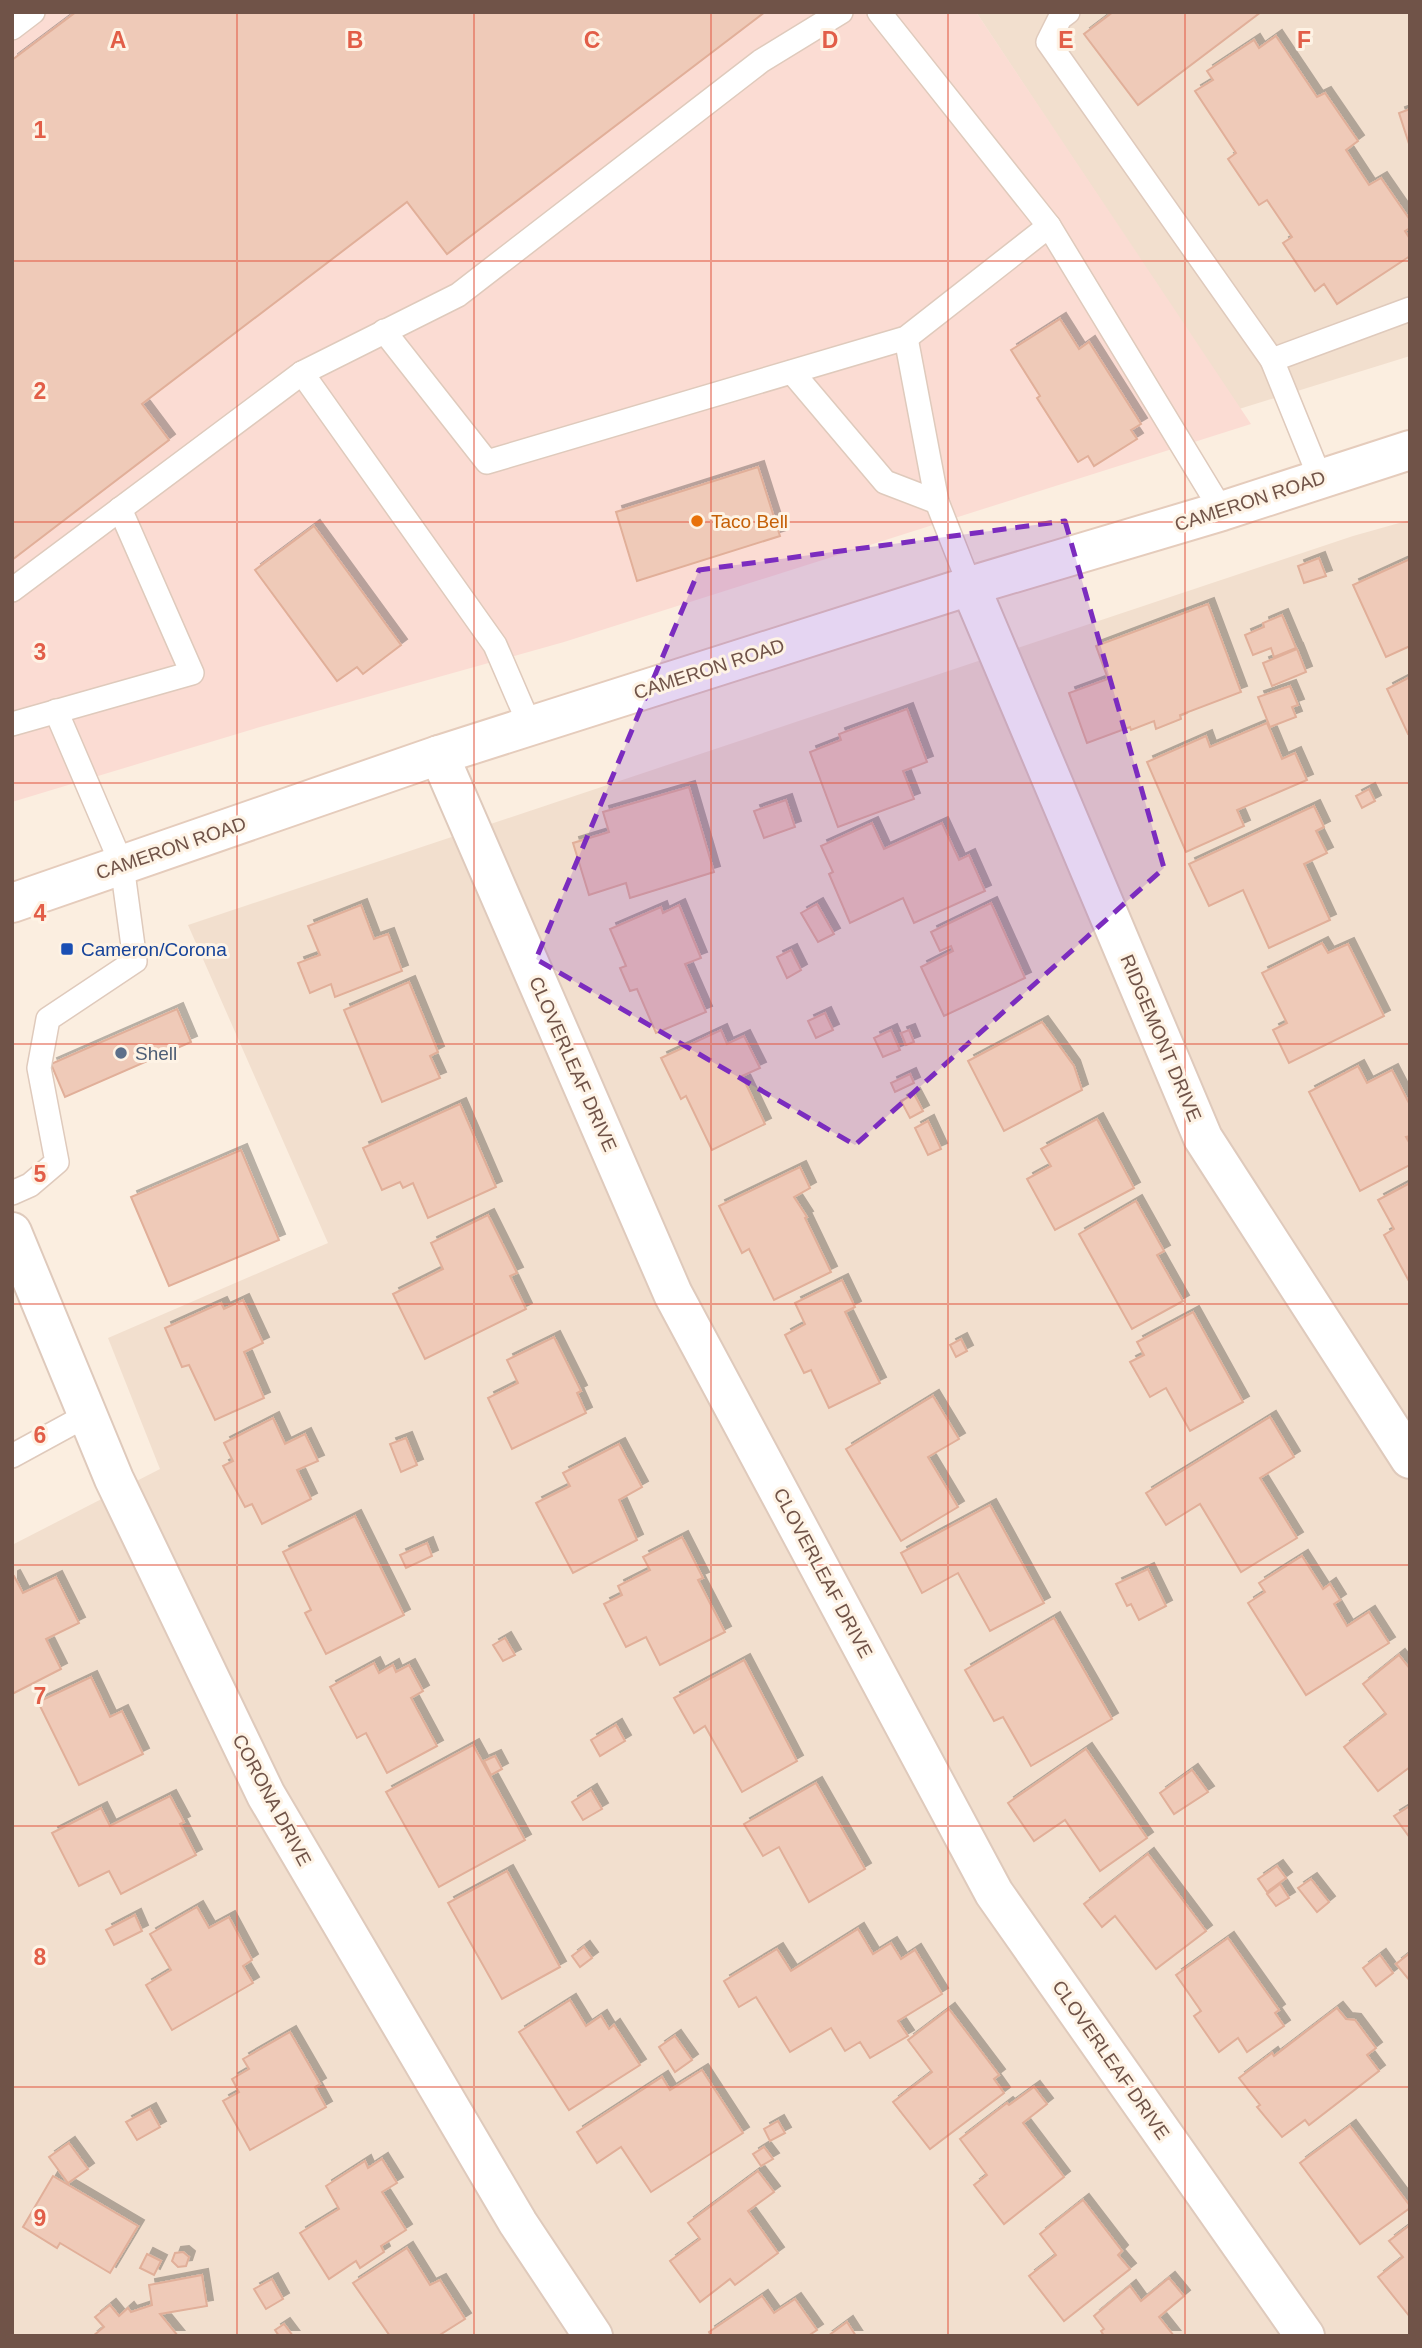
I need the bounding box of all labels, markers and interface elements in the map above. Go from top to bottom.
text: A [110,27,126,53]
text: B [347,27,363,53]
text: C [584,27,600,53]
text: D [822,27,838,53]
text: E [1058,27,1074,53]
text: F [1297,27,1311,53]
text: 1 [34,117,47,143]
text: 2 [34,378,46,404]
street label: CAMERON ROAD [1172,467,1328,535]
place label: Taco Bell [711,511,788,532]
marker: Taco Bell [689,513,705,529]
street label: CAMERON ROAD [631,635,787,703]
text: 3 [34,639,46,665]
street label: CAMERON ROAD [93,812,249,884]
text: 4 [34,900,47,926]
place label: Cameron/Corona [81,939,227,960]
marker: Cameron/Corona [59,941,75,957]
street label: RIDGEMONT DRIVE [1116,951,1206,1125]
street label: CLOVERLEAF DRIVE [525,973,621,1155]
place label: Shell [135,1043,177,1064]
marker: Shell [113,1045,129,1061]
text: 5 [34,1161,47,1187]
text: 6 [34,1422,46,1448]
street label: CLOVERLEAF DRIVE [769,1485,877,1661]
text: 7 [34,1683,46,1709]
street label: CORONA DRIVE [229,1731,315,1869]
text: 8 [34,1944,47,1970]
street label: CLOVERLEAF DRIVE [1048,1977,1174,2143]
text: 9 [34,2205,46,2231]

